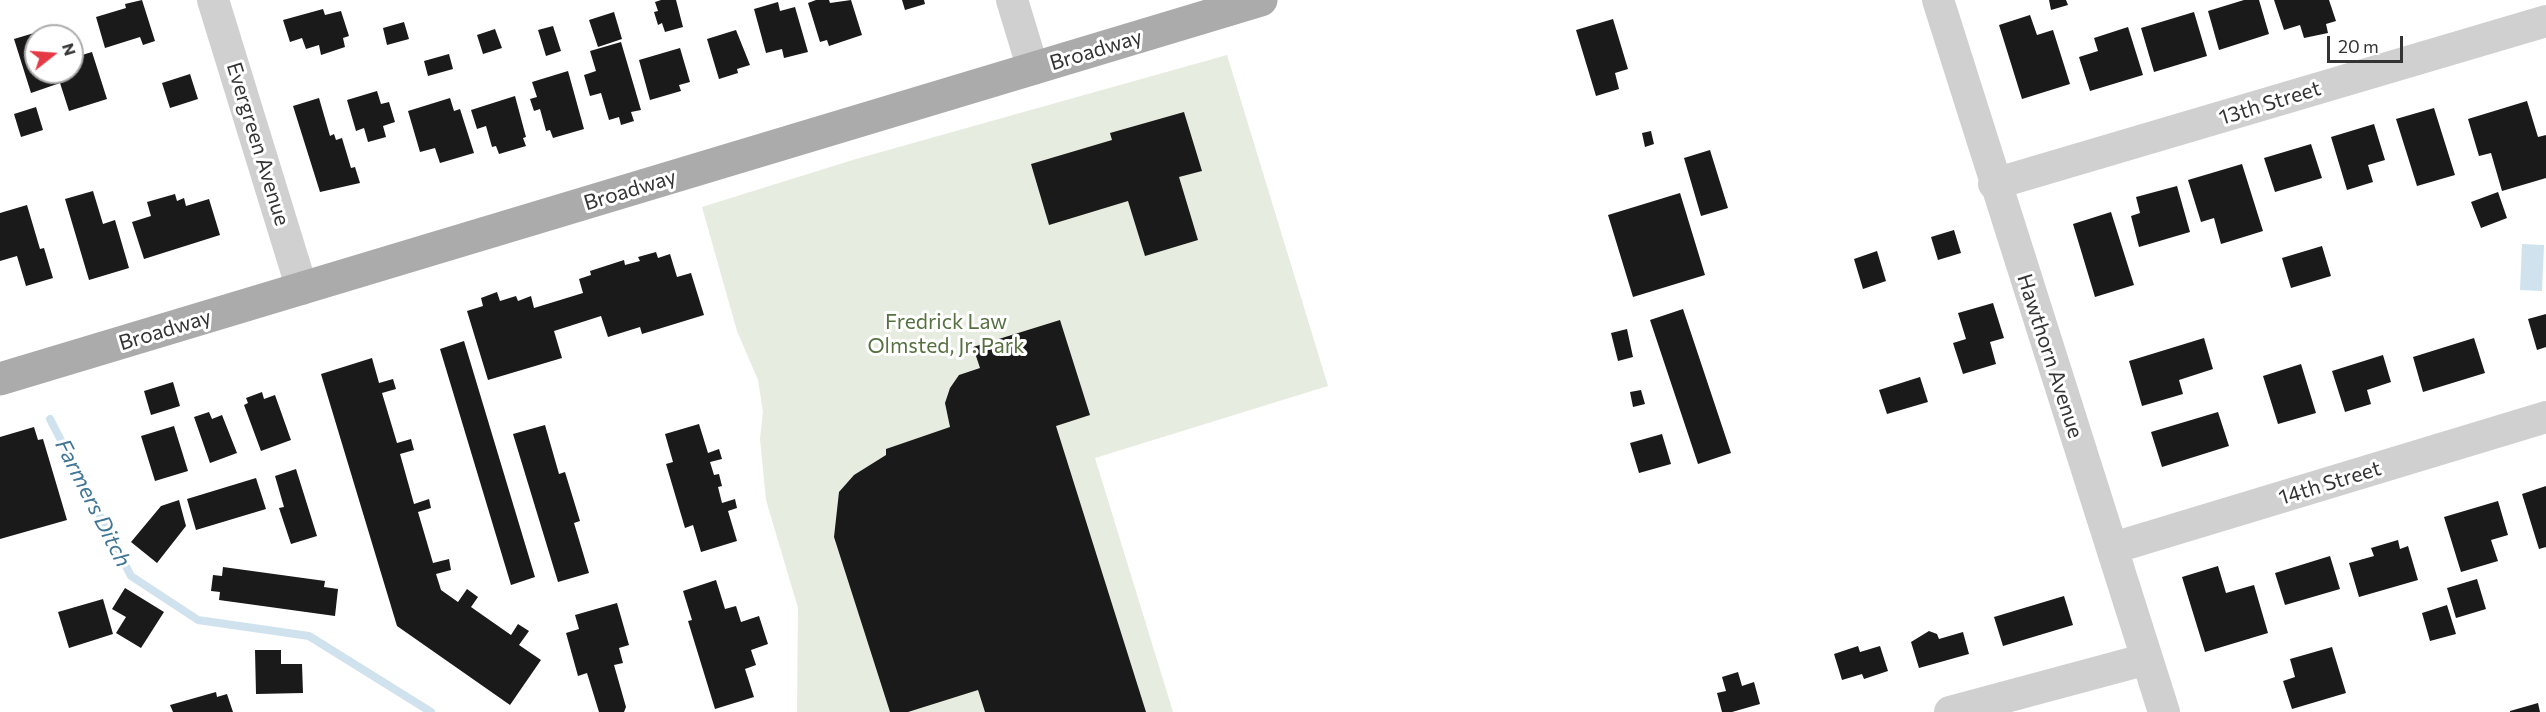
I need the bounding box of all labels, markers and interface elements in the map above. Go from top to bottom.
north arrow [24,24,84,84]
street label: Broadway [1047,24,1145,76]
scale bar [2330,24,2406,62]
text: 20 m [2338,35,2379,57]
text: N [59,41,81,58]
street label: Evergreen Avenue [221,59,295,229]
street label: 13th Street [2216,76,2324,130]
street label: Broadway [581,164,679,216]
street label: Hawthorn Avenue [2012,271,2088,441]
street label: Broadway [116,304,214,356]
park label: Fredrick Law Olmsted, Jr. Park [867,309,1025,359]
water label: Farmers Ditch [49,435,137,571]
street label: 14th Street [2276,456,2384,510]

